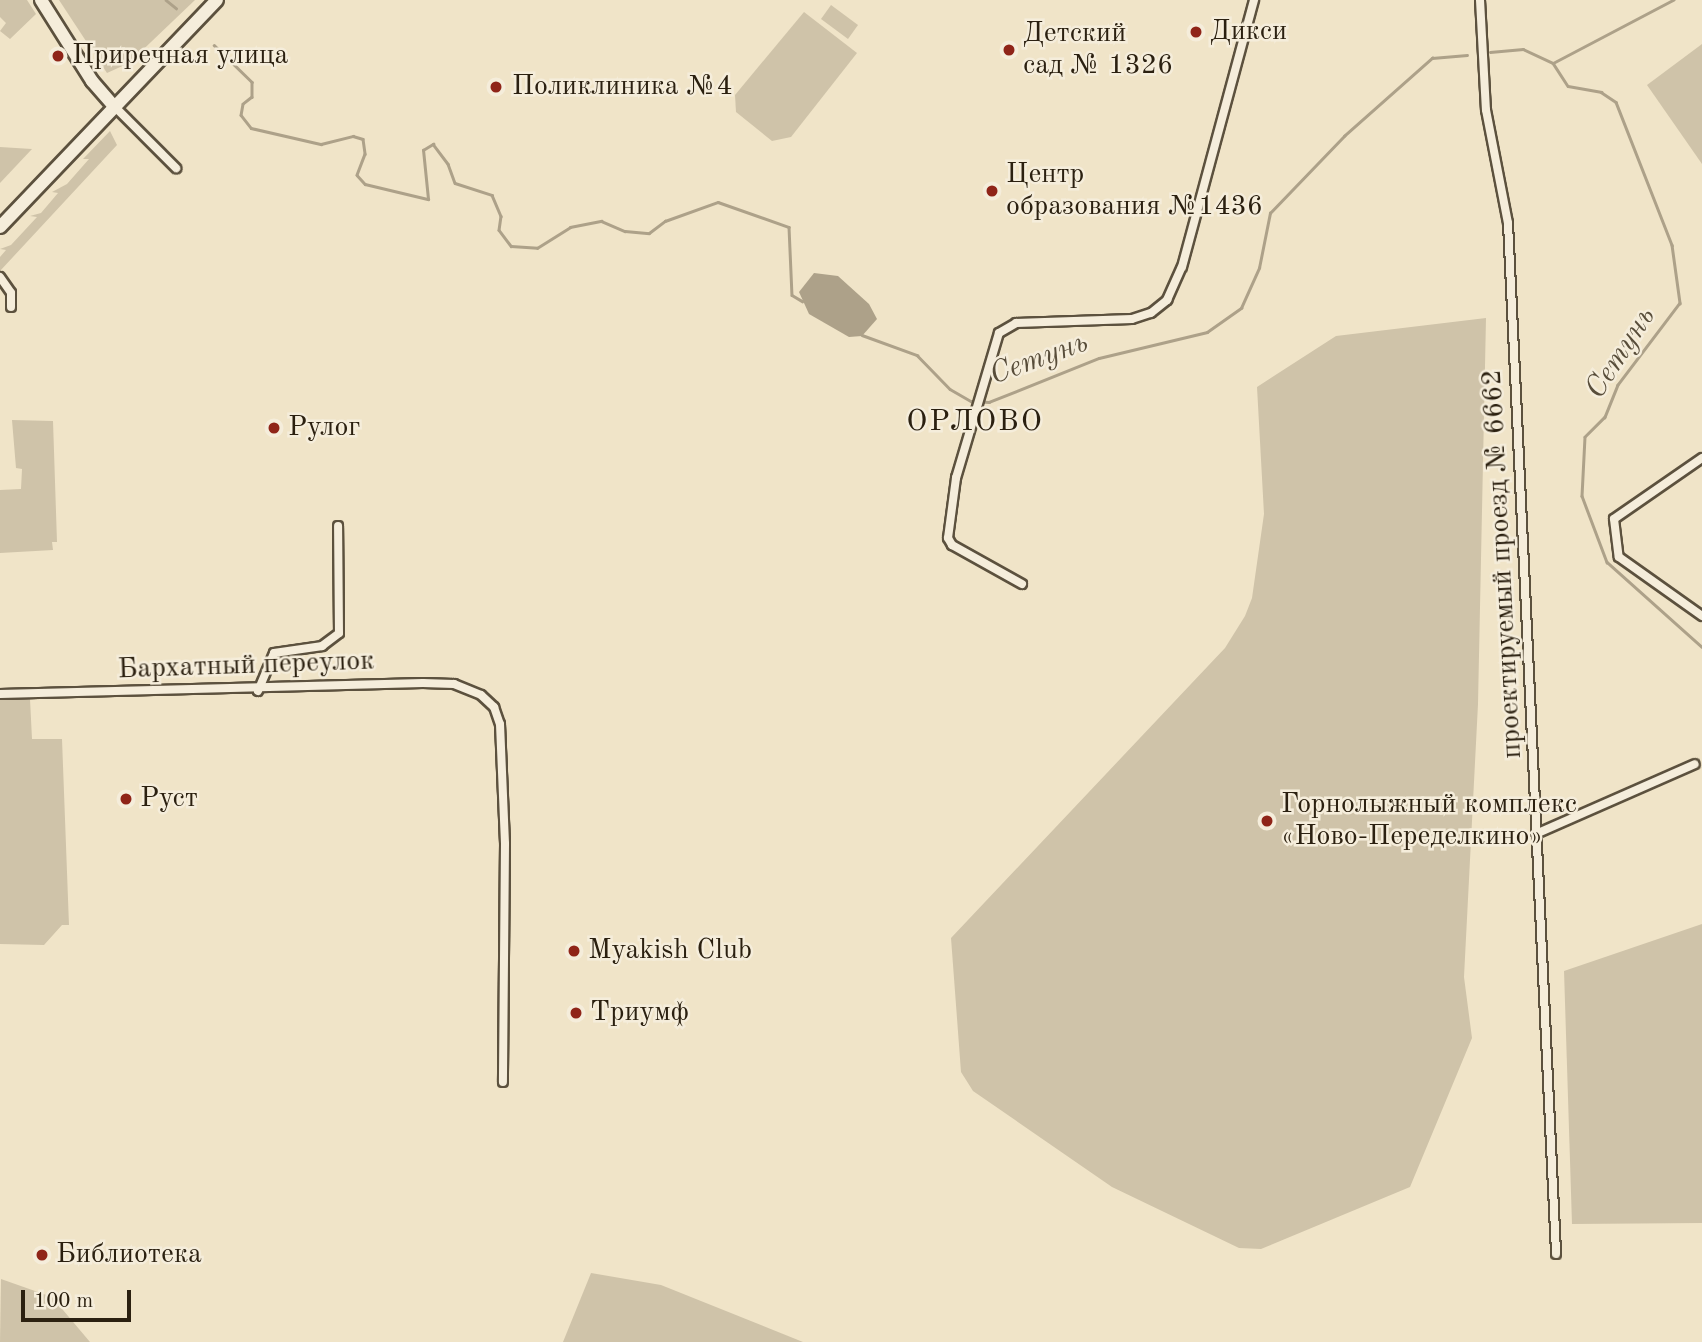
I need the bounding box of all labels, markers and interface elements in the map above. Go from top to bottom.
place label: Дикси [1210,15,1287,49]
place label: Детский сад № 1326 [1023,17,1173,83]
marker: Дикси [1188,24,1204,40]
place label: Приречная улица [72,39,288,73]
marker: Детский сад № 1326 [1001,42,1017,58]
marker: Приречная улица [50,48,66,64]
place label: Поликлиника №4 [512,70,733,104]
marker: Поликлиника №4 [486,77,506,97]
place label: Центр образования №1436 [1006,158,1263,224]
marker: Центр образования №1436 [984,183,1000,199]
water label: Сетунь [1578,300,1664,406]
water label: Сетунь [985,325,1093,393]
street label: проектируемый проезд № 6662 [1476,369,1530,759]
district label: ОРЛОВО [907,404,1043,440]
place label: Рулог [288,411,361,445]
marker: Рулог [266,420,282,436]
street label: Бархатный переулок [117,645,375,687]
place label: Руст [140,782,198,816]
place label: Горнолыжный комплекс «Ново-Переделкино» [1281,788,1577,854]
marker: Руст [118,791,134,807]
marker: Горнолыжный комплекс «Ново-Переделкино» [1259,813,1275,829]
place label: Myakish Club [588,934,752,968]
marker: Myakish Club [566,943,582,959]
place label: Триумф [590,996,689,1030]
marker: Триумф [568,1005,584,1021]
place label: Библиотека [56,1238,202,1272]
marker: Библиотека [34,1247,50,1263]
scale bar [24,1276,135,1320]
text: 100 m [34,1291,93,1312]

